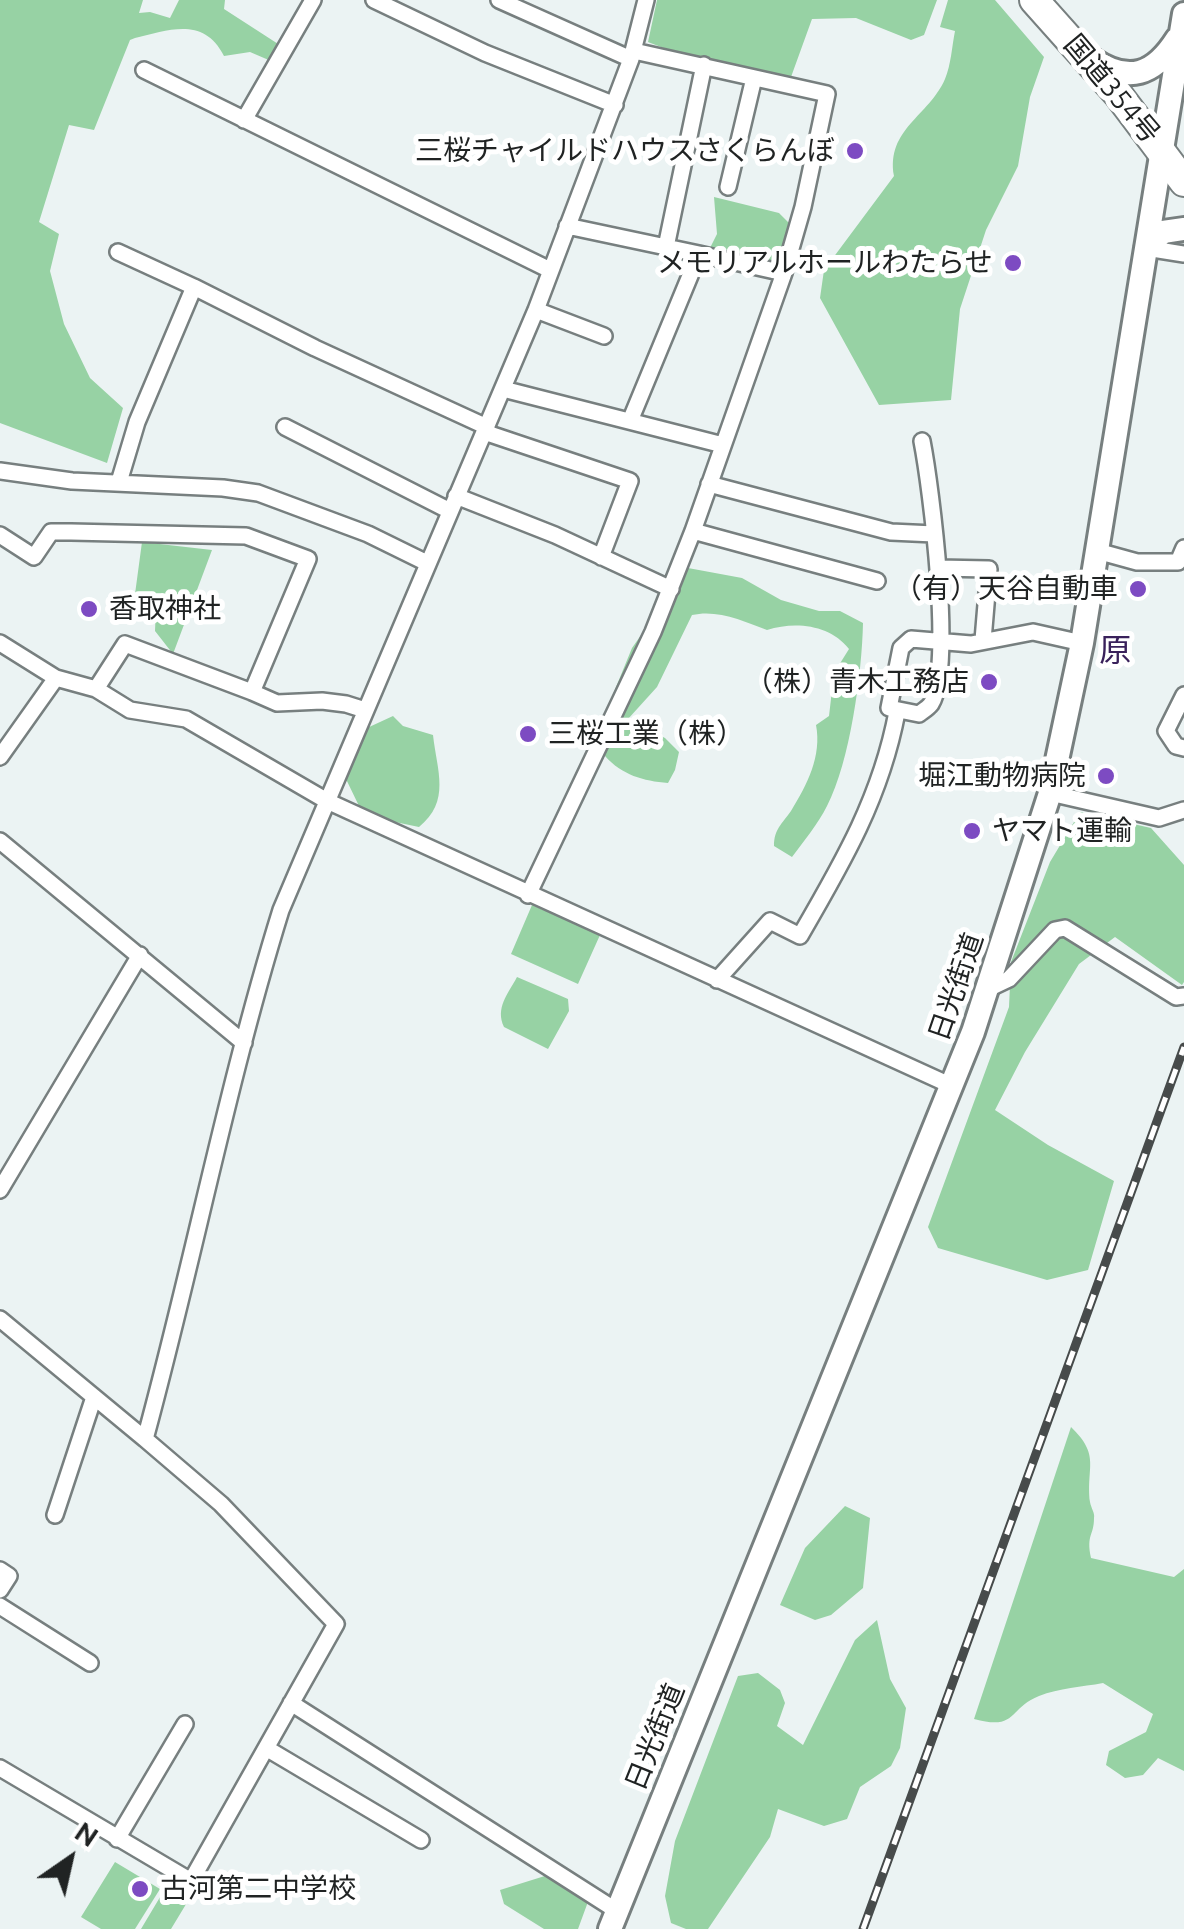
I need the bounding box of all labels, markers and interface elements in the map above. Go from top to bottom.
street label: 国道354号 [1057,28,1167,150]
place label: 三桜チャイルドハウスさくらんぼ [415,134,835,168]
marker: 三桜チャイルドハウスさくらんぼ [844,140,866,162]
place label: メモリアルホールわたらせ [657,246,993,280]
marker: メモリアルホールわたらせ [1002,252,1024,274]
place label: （有）天谷自動車 [894,572,1118,606]
marker: （有）天谷自動車 [1127,578,1149,600]
place label: 香取神社 [109,592,221,626]
marker: 香取神社 [78,598,100,620]
district label: 原 [1099,631,1131,669]
place label: （株）青木工務店 [745,665,969,699]
marker: （株）青木工務店 [978,671,1000,693]
place label: 三桜工業（株） [548,717,744,751]
marker: 三桜工業（株） [517,723,539,745]
place label: 堀江動物病院 [918,759,1086,793]
marker: 堀江動物病院 [1095,765,1117,787]
place label: ヤマト運輸 [992,814,1132,848]
marker: ヤマト運輸 [961,820,983,842]
street label: 日光街道 [922,929,990,1045]
street label: 日光街道 [618,1679,692,1795]
north arrow [20,1809,120,1909]
text: N [70,1815,104,1852]
place label: 古河第二中学校 [160,1872,356,1906]
marker: 古河第二中学校 [129,1878,151,1900]

